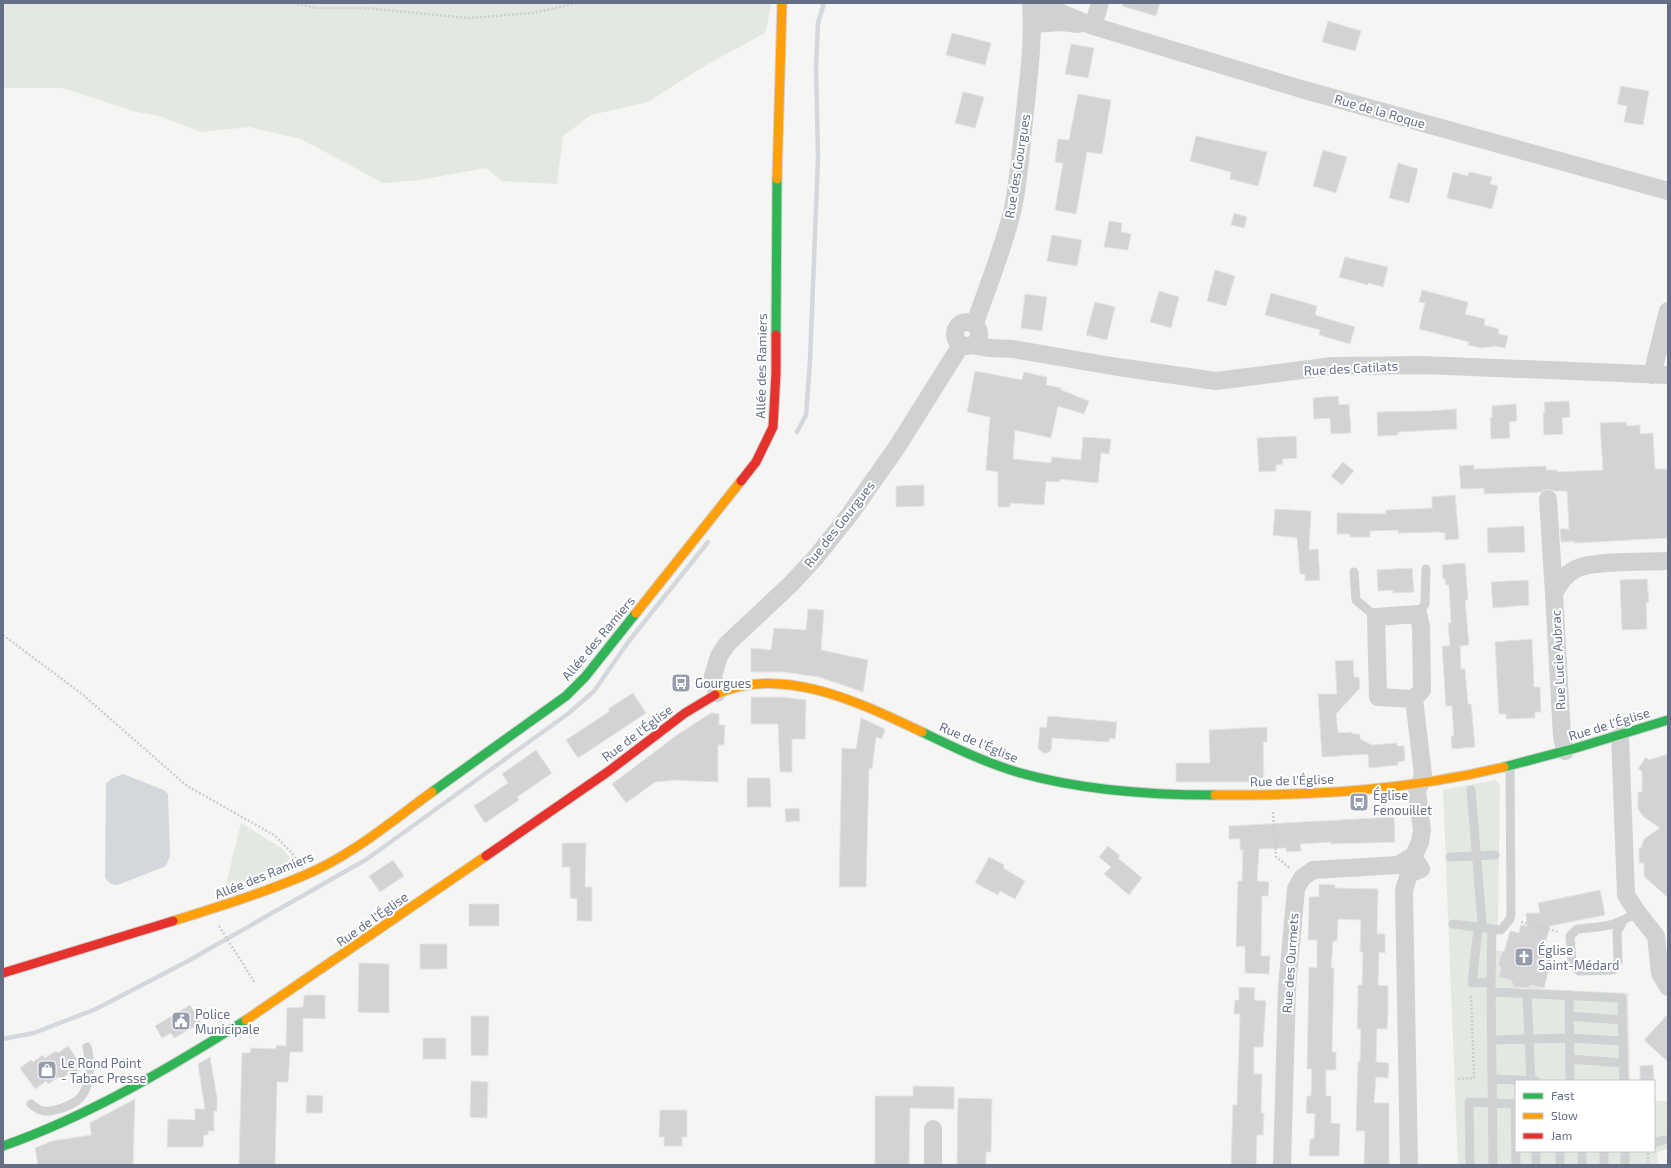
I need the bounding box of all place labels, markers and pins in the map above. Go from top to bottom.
bus stop icon: Gourgues [670,672,692,694]
place label: Gourgues [695,675,751,691]
place label: Église Fenouillet [1373,786,1432,818]
bus stop icon: Église Fenouillet [1348,791,1370,813]
place label: Église Saint-Médard [1538,941,1619,973]
church icon: Église Saint-Médard [1513,946,1535,968]
place label: Police Municipale [195,1006,260,1037]
public building icon: Police Municipale [170,1010,192,1032]
place label: Le Rond Point - Tabac Presse [61,1055,147,1086]
shop icon: Le Rond Point - Tabac Presse [36,1059,58,1081]

